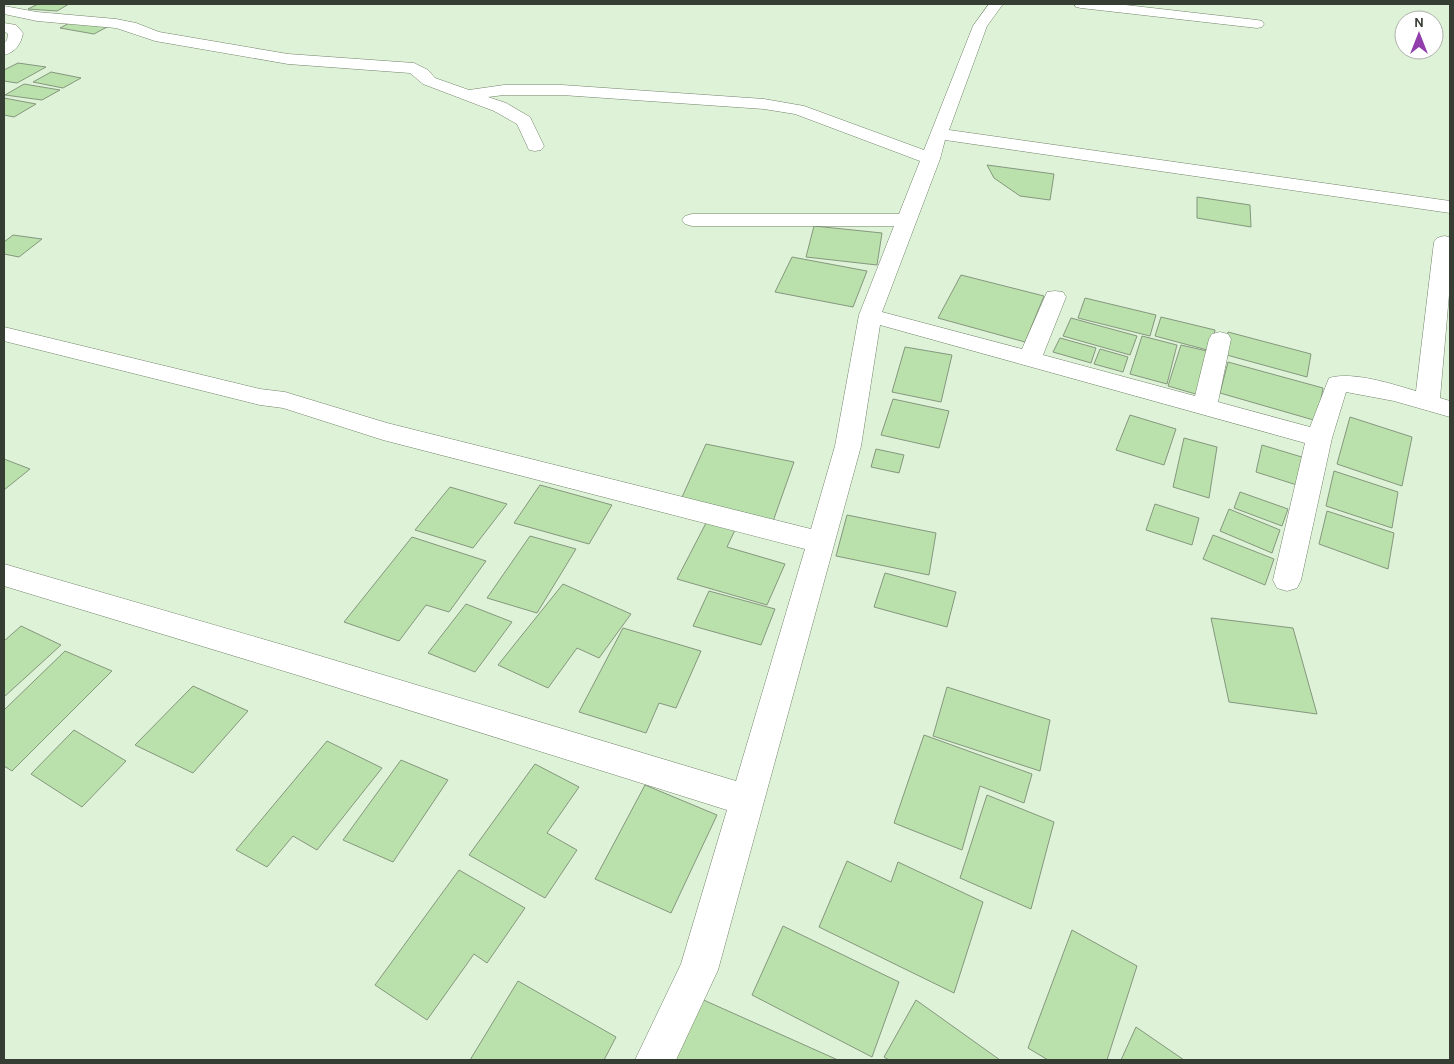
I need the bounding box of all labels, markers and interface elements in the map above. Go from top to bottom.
north arrow [1394,10,1444,60]
text: N [1414,14,1424,31]

